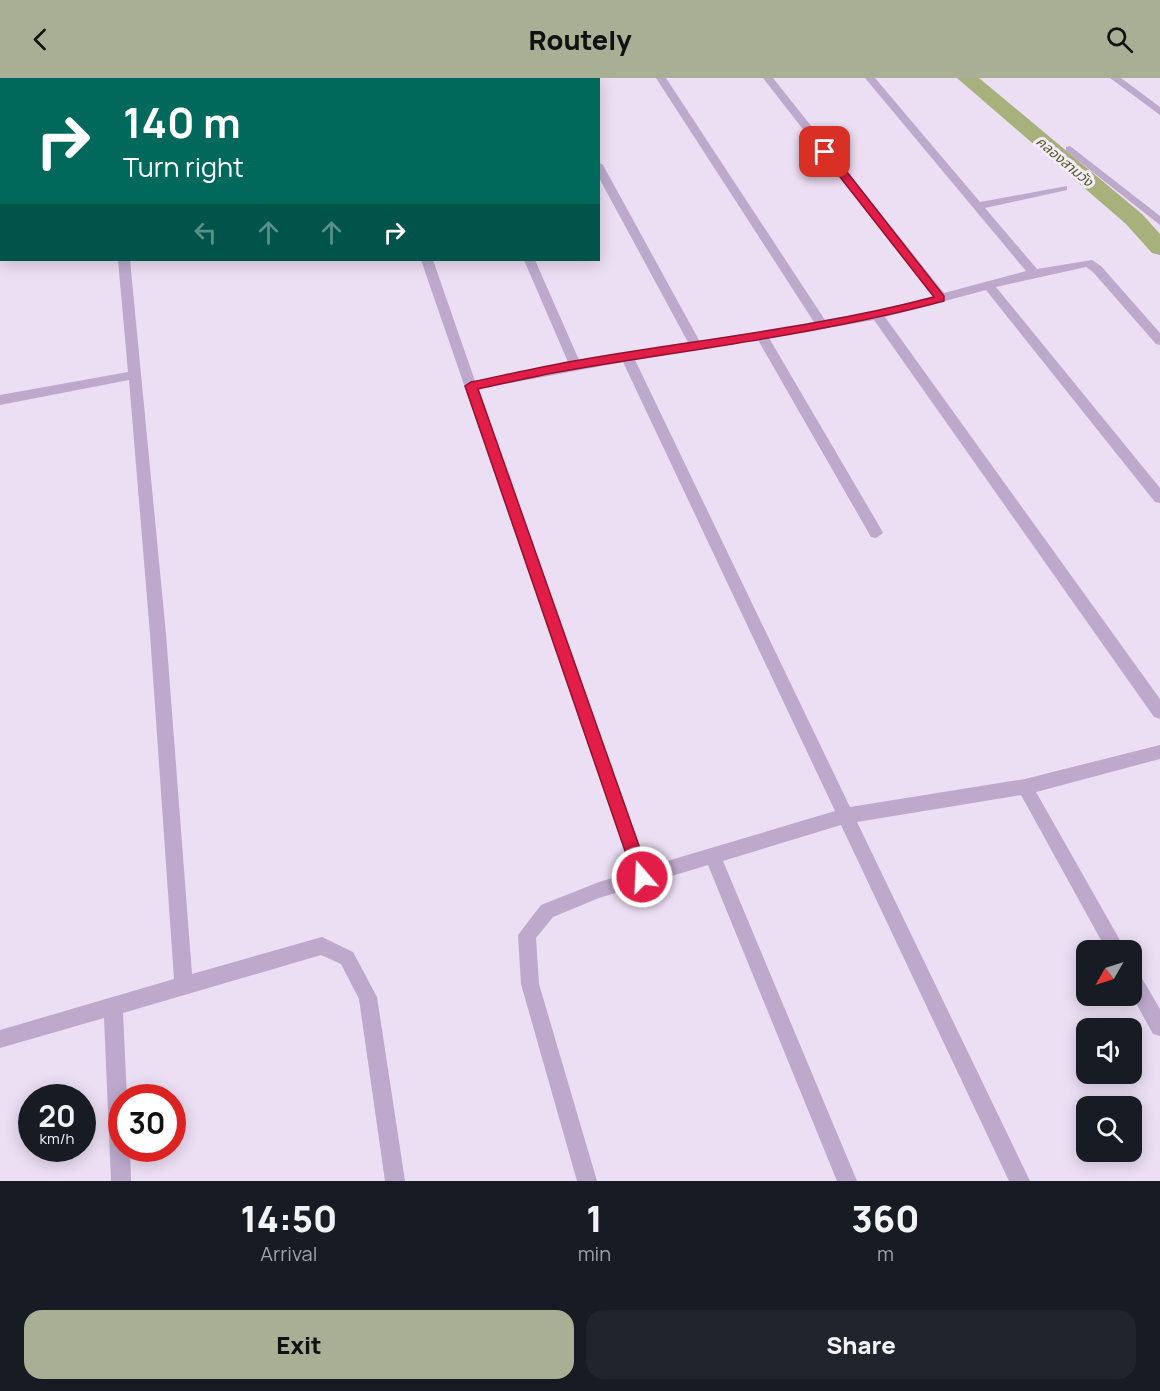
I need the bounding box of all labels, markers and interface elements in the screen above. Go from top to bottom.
text: Routely [528,21,632,58]
icon: back [24,23,57,56]
icon: search [1103,23,1136,56]
text: 140 m [123,93,241,151]
icon: right [24,102,102,180]
pin [799,126,850,177]
water label: คลองสามวัง [1033,132,1099,191]
icon: arrive [808,135,841,168]
text: Turn right [123,148,244,185]
icon: left [189,216,222,249]
icon: ahead [252,216,285,249]
icon: ahead [315,216,348,249]
icon: right [378,216,411,249]
position arrow [610,845,674,909]
north arrow [1076,940,1142,1006]
map controls [1076,940,1142,1162]
button: sound [1076,1018,1142,1084]
speed limit sign: 30 [108,1084,186,1162]
text: 20 [38,1095,76,1136]
button: search [1076,1096,1142,1162]
text: km/h [40,1128,74,1149]
text: 14:50 [240,1194,337,1243]
text: 1 [586,1194,603,1243]
text: 360 [852,1194,920,1243]
text: Arrival [260,1240,317,1267]
text: min [578,1240,611,1267]
text: m [877,1240,894,1267]
button: Exit [24,1310,574,1379]
button: Share [586,1310,1136,1379]

